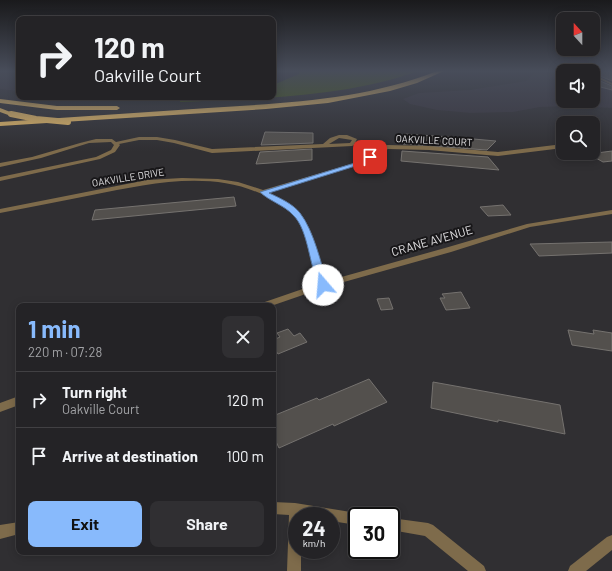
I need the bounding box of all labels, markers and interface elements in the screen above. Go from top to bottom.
north arrow [556,12,600,56]
map controls [556,12,600,160]
text: 120 m [94,30,165,64]
icon: right [28,32,80,84]
text: Oakville Court [94,64,202,86]
button: sound [556,64,600,108]
button: search [556,116,600,160]
street label: OAKVILLE COURT [395,132,473,148]
pin [353,140,387,174]
icon: arrive [359,146,381,168]
street label: OAKVILLE DRIVE [91,165,165,189]
street label: CRANE AVENUE [389,222,474,258]
position arrow [302,264,344,306]
text: 1 min [28,314,81,343]
button: close [222,316,264,358]
text: 220 m · 07:28 [28,344,102,360]
text: Turn right [62,383,127,401]
icon: right [28,389,50,411]
text: 120 m [227,391,264,409]
text: Oakville Court [62,401,140,417]
icon: arrive [28,445,50,467]
text: Arrive at destination [62,447,198,465]
text: 100 m [226,447,264,465]
button: Exit [28,501,142,547]
button: Share [150,501,264,547]
speed limit sign: 30 [348,507,400,559]
text: 24 [302,516,326,540]
text: km/h [303,537,325,549]

